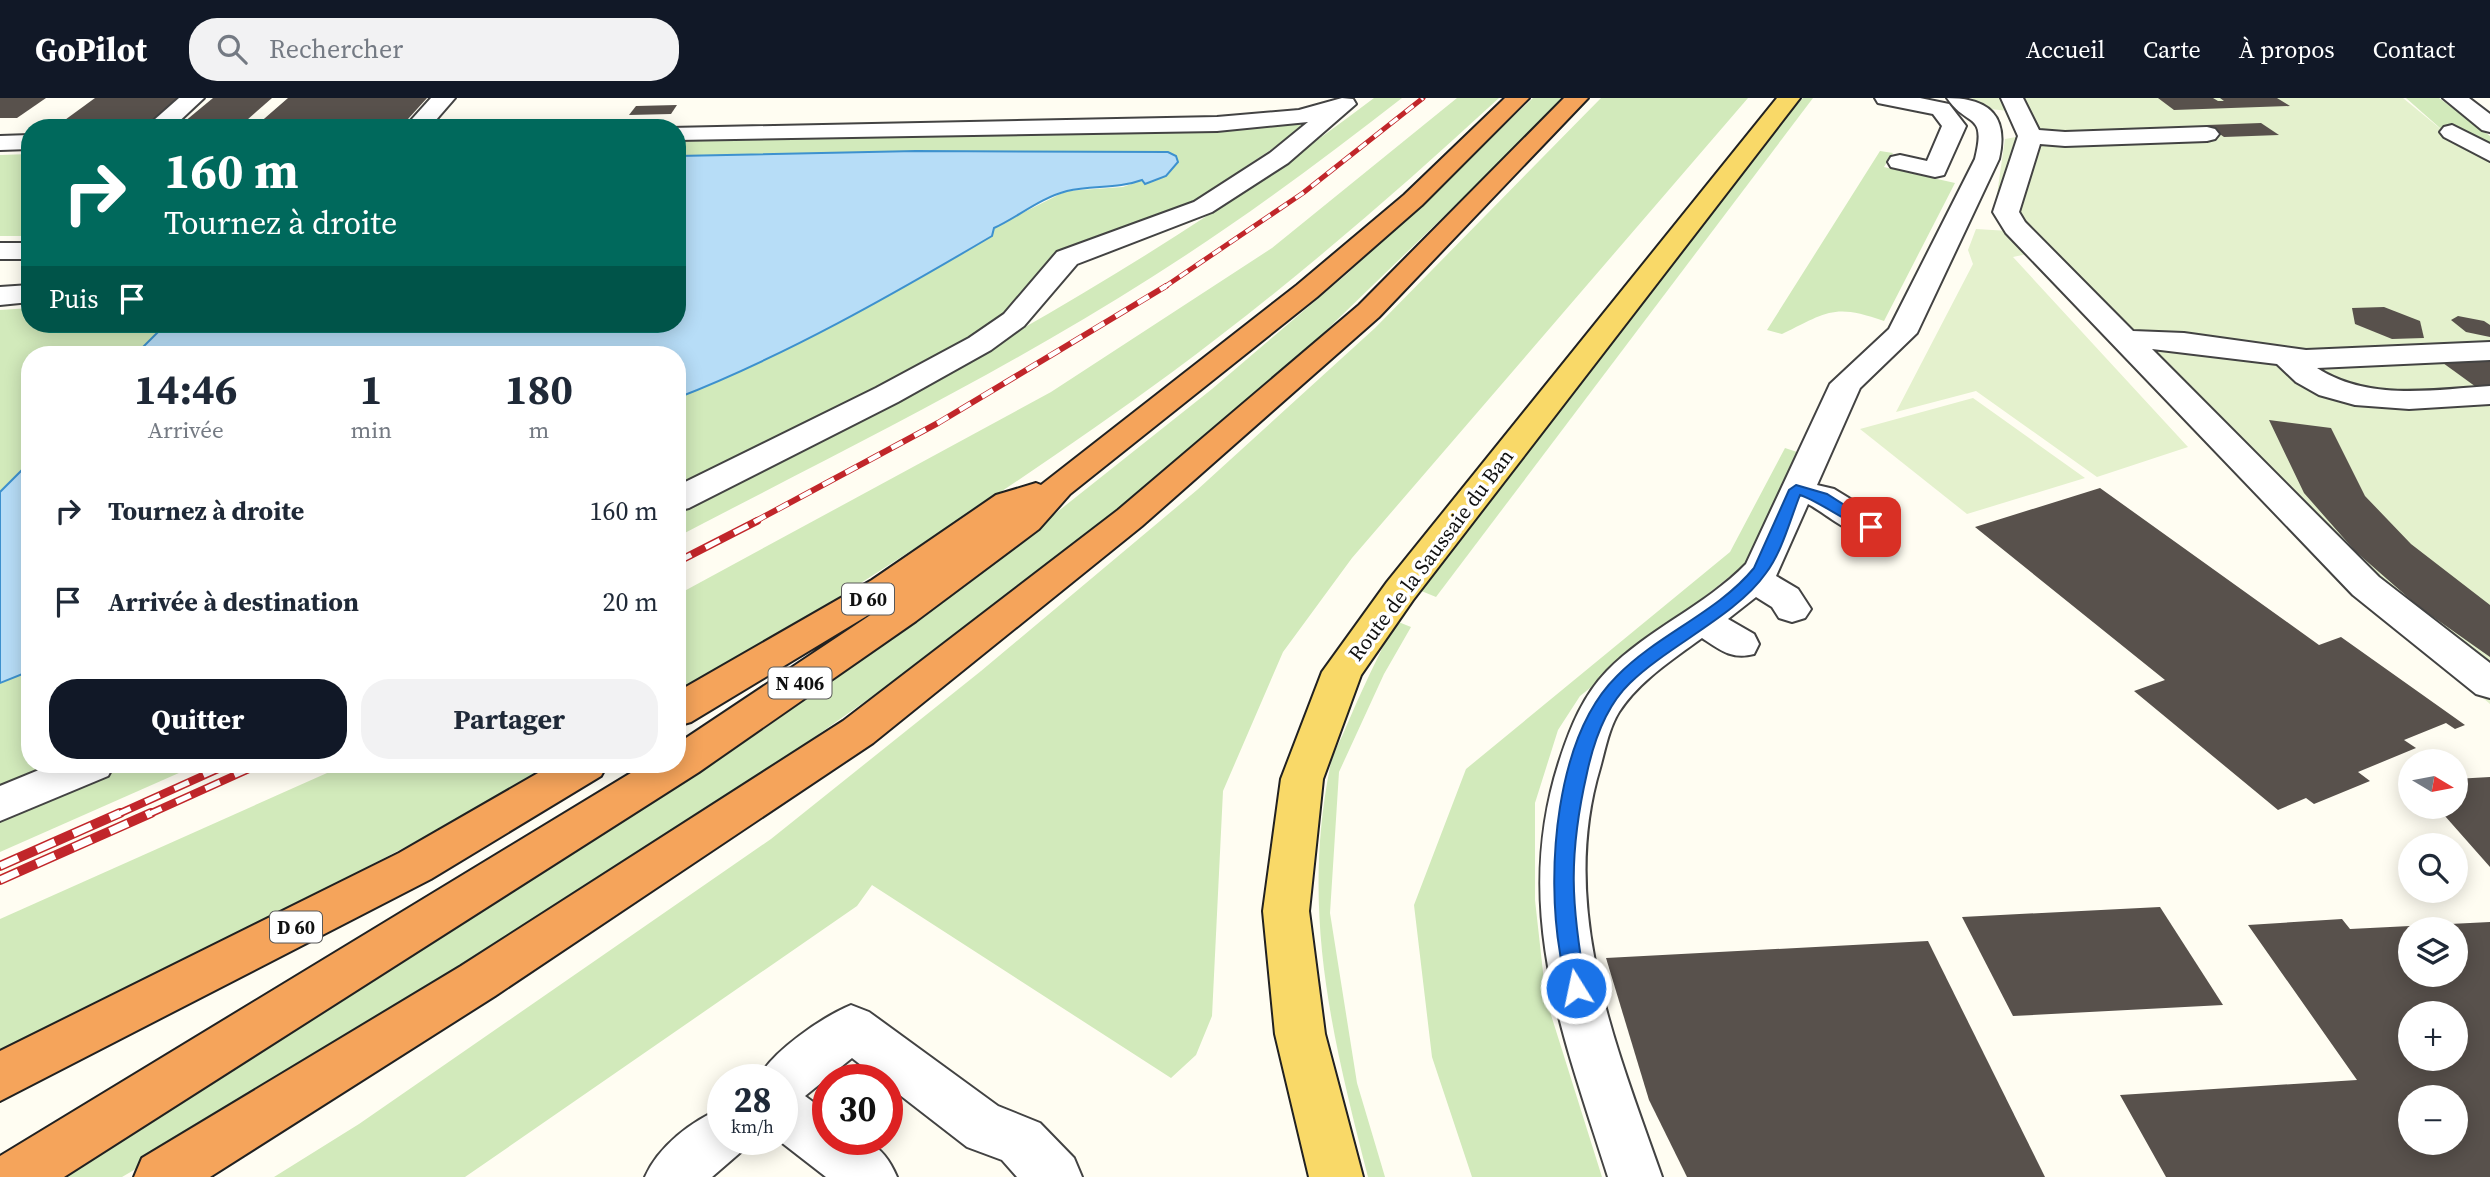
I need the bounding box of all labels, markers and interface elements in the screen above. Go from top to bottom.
search box [189,18,679,81]
text: GoPilot [35,27,147,72]
icon: search [213,30,251,68]
text: Rechercher [269,31,403,67]
text: Accueil [2026,33,2105,66]
text: Carte [2143,33,2201,66]
text: À propos [2239,33,2335,66]
text: Contact [2373,33,2455,66]
text: 160 m [164,137,299,204]
icon: right [49,147,140,238]
text: Tournez à droite [164,201,397,245]
icon: arrive [113,280,151,318]
text: Puis [49,281,99,317]
text: 14:46 [134,360,238,418]
text: 1 [360,360,383,418]
text: 180 [505,360,573,418]
text: Arrivée [148,414,224,446]
text: min [350,414,392,446]
text: m [529,414,549,446]
street label: Route de la Saussaie du Ban [1341,443,1520,667]
icon: right [49,492,87,530]
text: Tournez à droite [108,493,304,529]
text: 160 m [590,493,658,529]
pin [1841,497,1901,557]
icon: arrive [1852,508,1890,546]
icon: arrive [49,583,87,621]
text: Arrivée à destination [108,584,359,620]
text: 20 m [603,584,658,620]
road number: D 60 [842,584,894,614]
road number: N 406 [768,668,832,698]
button: Quitter [49,679,347,759]
button: Partager [361,679,658,759]
north arrow [2398,749,2468,819]
map controls [2398,749,2468,1155]
button: search [2398,833,2468,903]
road number: D 60 [270,912,322,942]
button: layers [2398,917,2468,987]
position arrow [1539,951,1613,1025]
button: + [2398,1001,2468,1071]
speed limit sign: 30 [812,1064,903,1155]
text: 28 [734,1076,771,1124]
button: − [2398,1085,2468,1155]
text: km/h [731,1114,774,1139]

